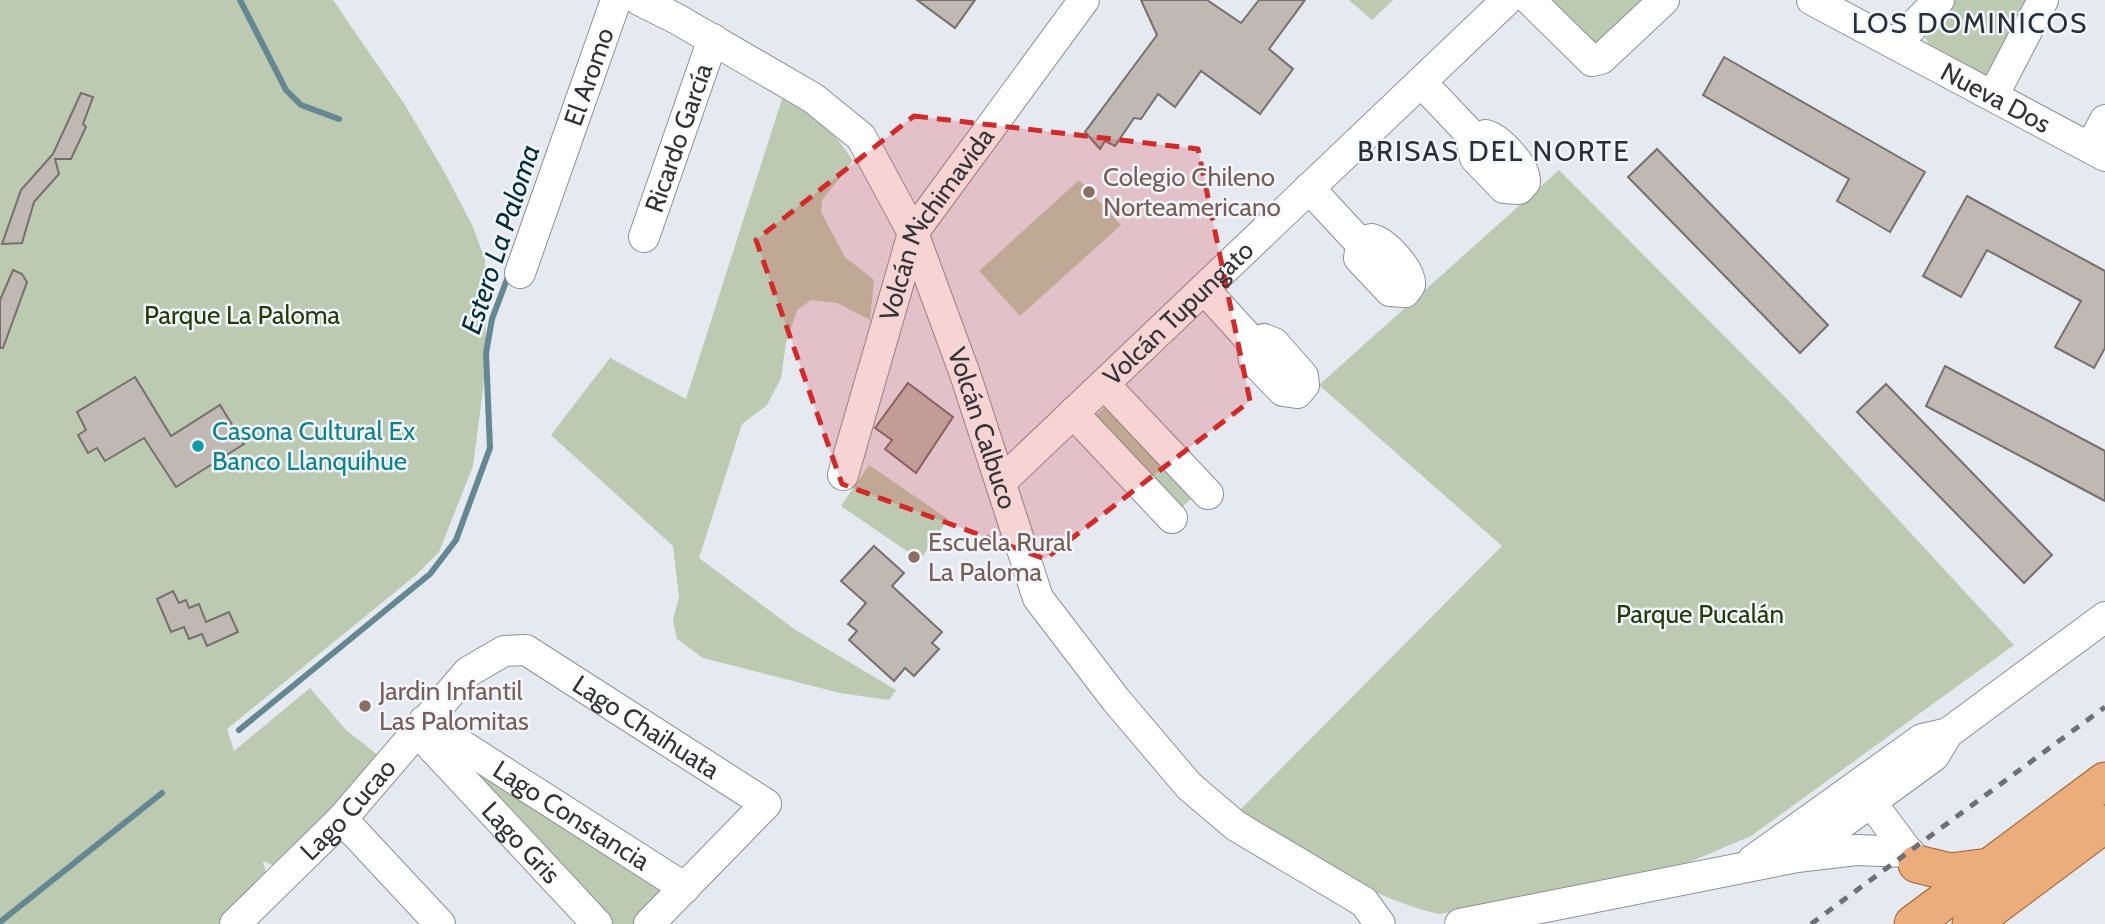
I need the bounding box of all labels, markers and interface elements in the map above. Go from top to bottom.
district label: LOS DOMINICOS [1852,6,2088,40]
street label: El Aromo [557,23,621,130]
street label: Nueva Dos [1935,56,2056,140]
street label: Ricardo García [638,59,719,217]
street label: Volcán Michimavida [872,121,1001,324]
district label: BRISAS DEL NORTE [1357,134,1631,168]
water label: Estero La Paloma [453,140,547,338]
place label: Colegio Chileno Norteamericano [1103,161,1281,223]
marker: Colegio Chileno Norteamericano [1081,184,1097,200]
street label: Volcán Tupungato [1097,234,1260,392]
park label: Parque La Paloma [144,299,341,331]
street label: Volcán Calbuco [941,343,1024,513]
place label: Casona Cultural Ex Banco Llanquihue [212,415,416,477]
marker: Casona Cultural Ex Banco Llanquihue [190,438,206,454]
place label: Escuela Rural La Paloma [928,526,1072,588]
marker: Escuela Rural La Paloma [906,549,922,565]
park label: Parque Pucalán [1616,598,1784,630]
street label: Lago Chaihuata [567,668,726,786]
place label: Jardin Infantil Las Palomitas [378,675,529,737]
marker: Jardin Infantil Las Palomitas [357,698,373,714]
street label: Lago Cucao [294,752,403,867]
street label: Lago Constancia [487,753,656,877]
street label: Lago Gris [475,795,567,890]

